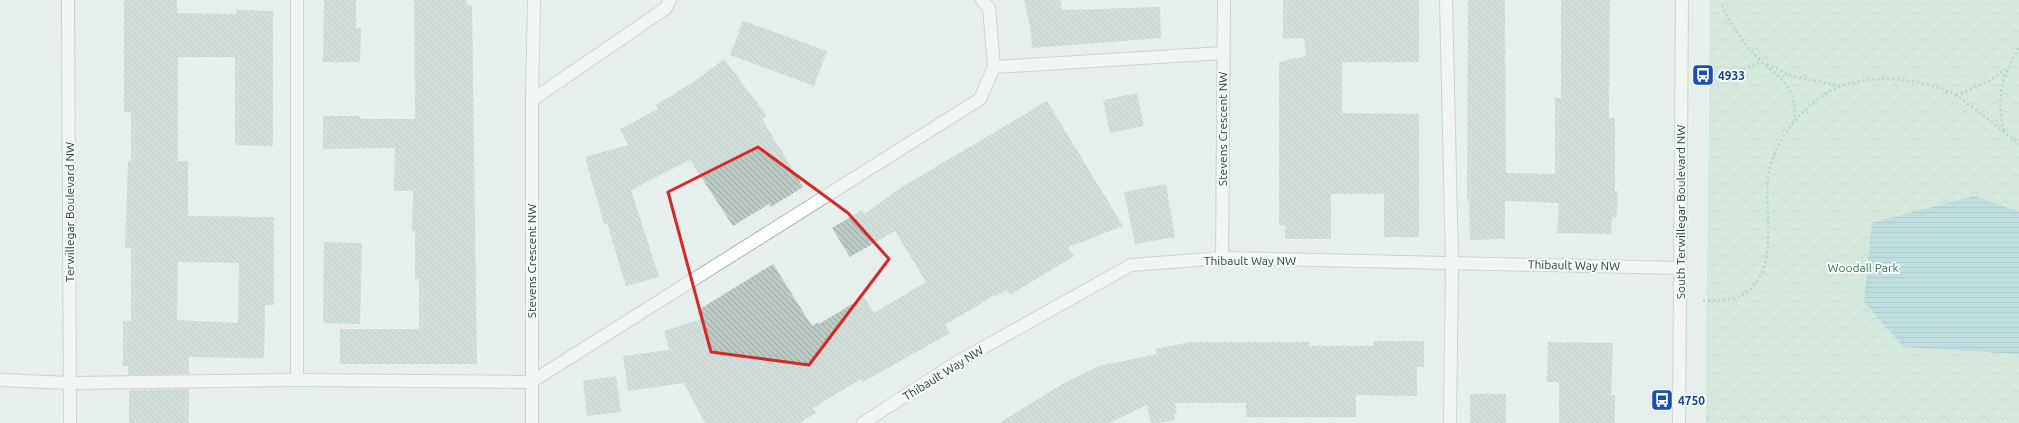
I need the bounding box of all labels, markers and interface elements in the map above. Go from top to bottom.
bus stop icon: 4933 [1690,62,1716,88]
place label: 4933 [1718,69,1745,82]
street label: Stevens Crescent NW [1216,72,1229,186]
street label: South Terwillegar Boulevard NW [1674,125,1687,299]
street label: Terwillegar Boulevard NW [63,142,76,282]
street label: Stevens Crescent NW [525,204,538,318]
street label: Thibault Way NW [1204,254,1296,267]
street label: Thibault Way NW [1528,258,1620,272]
park label: Woodall Park [1827,261,1899,274]
street label: Thibault Way NW [900,343,986,403]
bus stop icon: 4750 [1649,387,1675,413]
place label: 4750 [1678,394,1705,407]

